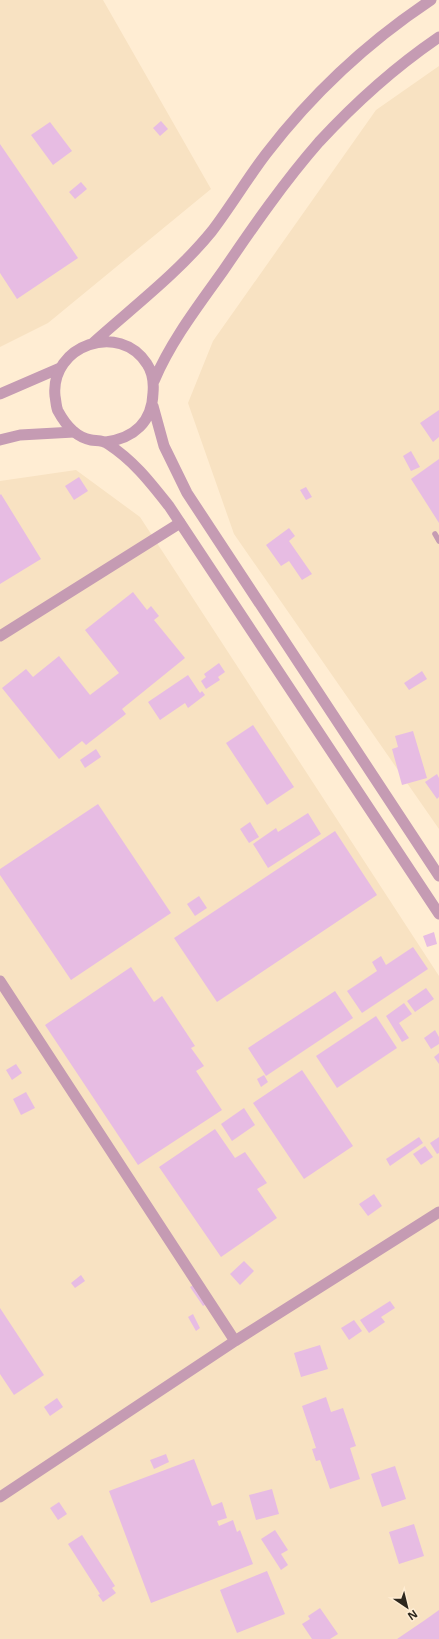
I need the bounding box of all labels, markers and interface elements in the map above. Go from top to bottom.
north arrow [387,1587,427,1627]
text: N [405,1607,421,1624]

